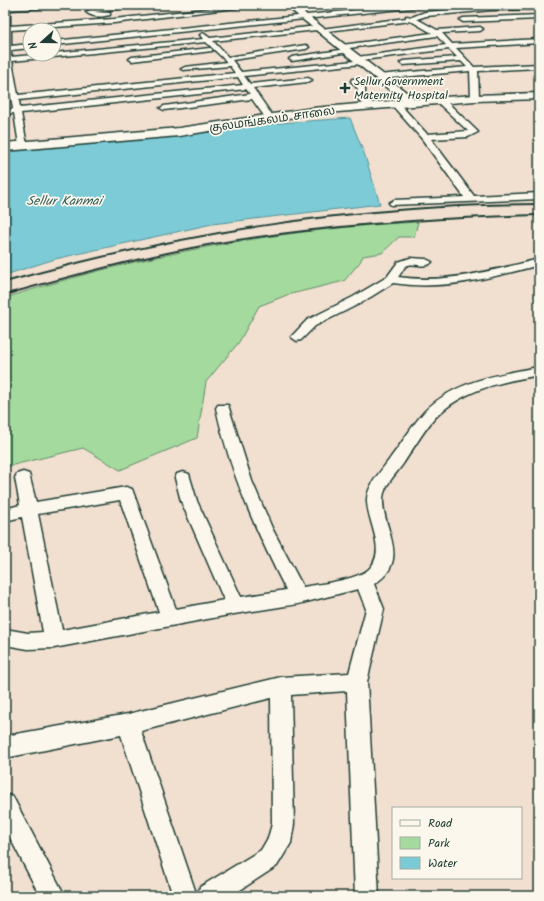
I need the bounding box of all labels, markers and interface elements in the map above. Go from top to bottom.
north arrow [22,22,62,62]
text: N [24,39,43,52]
place label: Sellur,Government Maternity Hospital [354,72,448,105]
marker: Sellur,Government Maternity Hospital [339,82,351,94]
street label: குலமங்கலம் சாலை [208,101,336,138]
water label: Sellur Kanmai [26,191,104,212]
legend [392,807,522,879]
text: Road [428,814,453,833]
text: Park [428,834,450,853]
text: Water [428,854,458,873]

